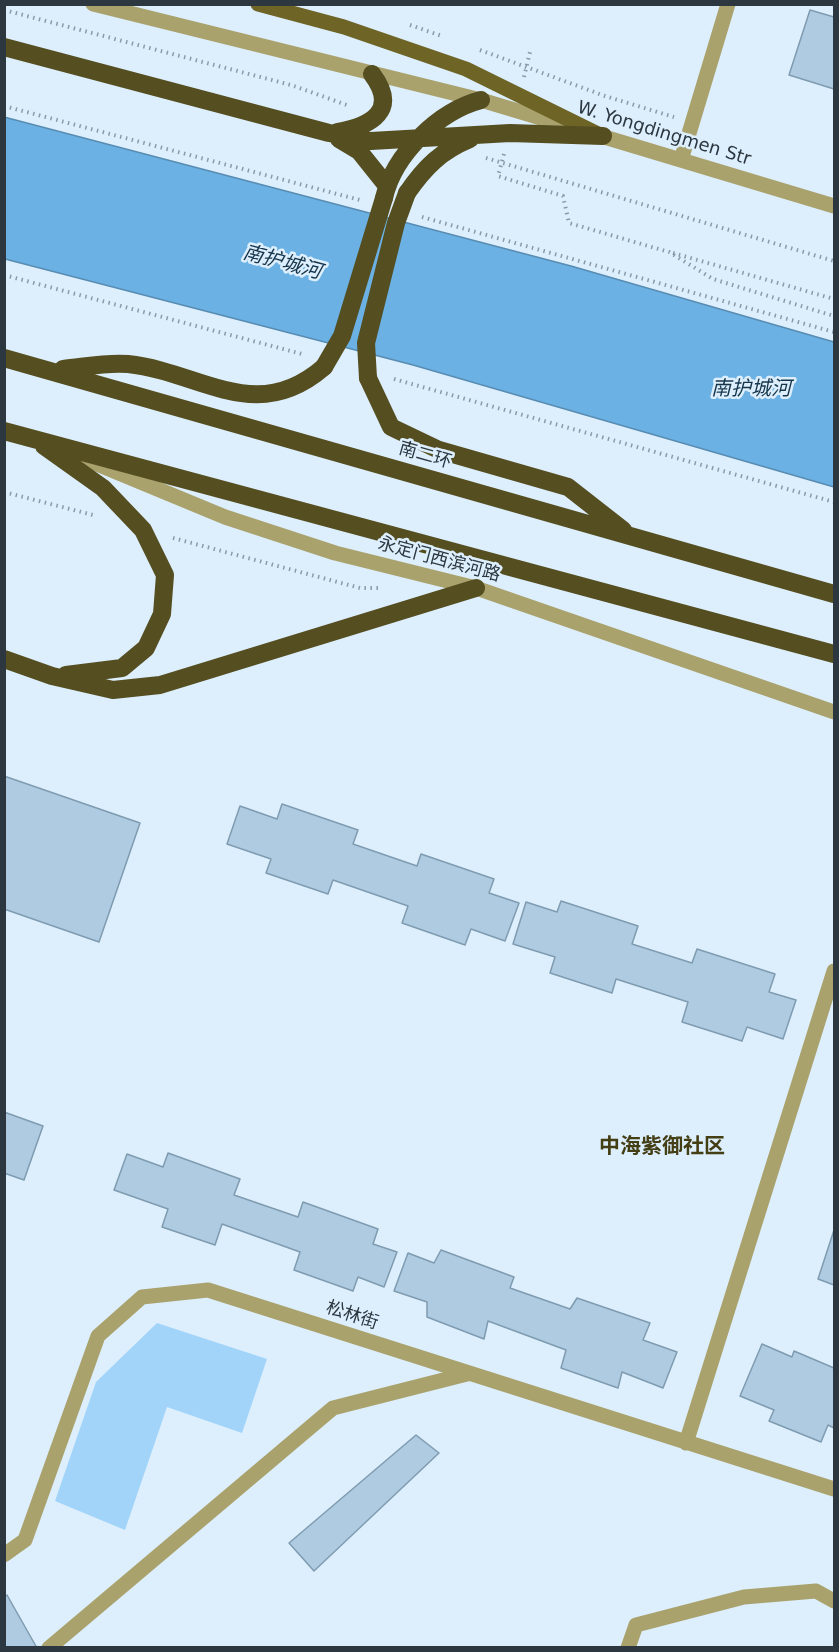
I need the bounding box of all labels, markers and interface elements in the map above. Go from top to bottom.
street label: W. Yongdingmen Str [575,97,753,171]
water label: 南护城河 [240,241,324,285]
water label: 南护城河 [711,378,791,402]
street label: 南二环 [396,438,454,474]
street label: 永定门西滨河路 [375,533,503,587]
district label: 中海紫御社区 [599,1135,725,1161]
street label: 松林街 [323,1297,381,1335]

